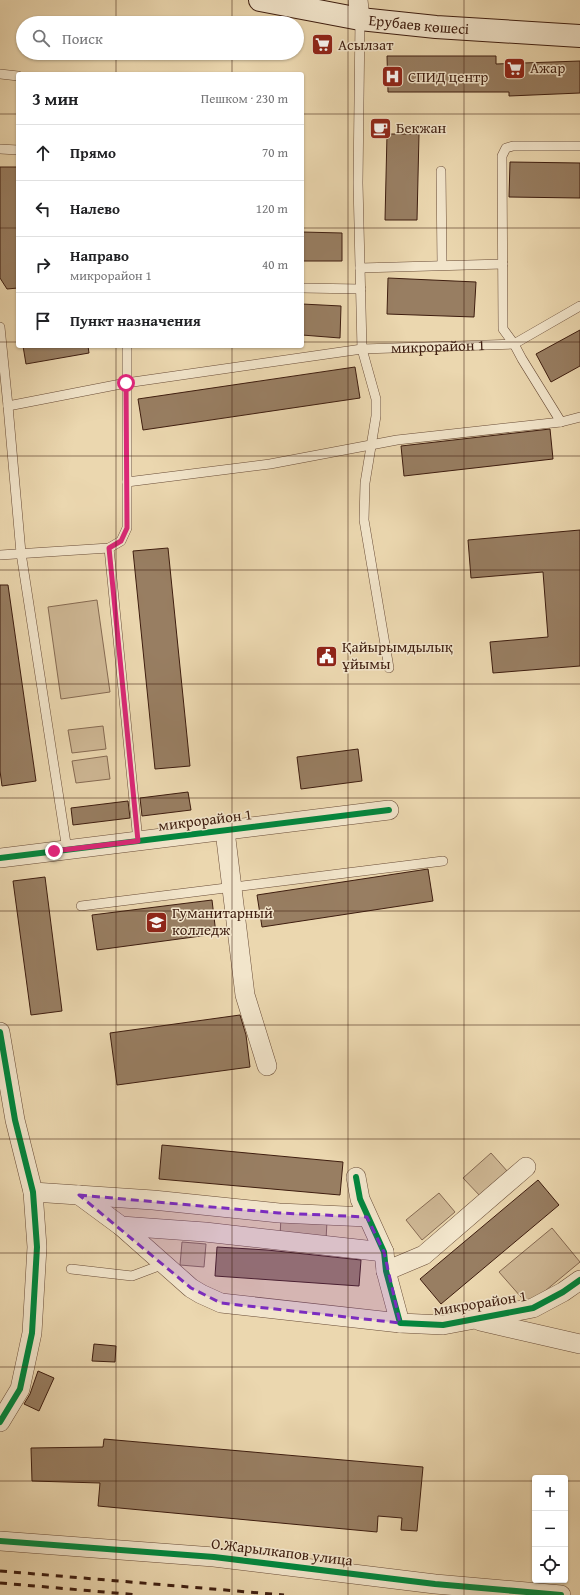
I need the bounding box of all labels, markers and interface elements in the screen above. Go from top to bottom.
street label: Ерубаев көшесі [368,9,470,39]
search box [16,16,304,60]
icon: search [30,27,52,49]
text: Поиск [62,28,103,49]
supermarket icon: Асылзат [310,32,336,58]
place label: Асылзат [338,34,394,55]
supermarket icon: Ажар [501,55,527,81]
place label: Ажар [530,57,565,78]
hospital icon: СПИД центр [380,64,406,90]
place label: СПИД центр [408,66,488,87]
text: 3 мин [32,86,78,111]
text: Пешком · 230 m [201,89,288,108]
cafe icon: Бекжан [368,115,394,141]
place label: Бекжан [396,117,447,138]
icon: ahead [32,142,54,164]
text: Прямо [70,142,116,163]
text: 70 m [262,143,288,162]
icon: left [32,198,54,220]
text: Налево [70,198,120,219]
text: 120 m [256,199,288,218]
text: Направо [70,245,129,266]
icon: right [32,254,54,276]
text: 40 m [262,255,288,274]
text: микрорайон 1 [70,266,152,285]
icon: arrive [32,310,54,332]
text: Пункт назначения [70,310,201,331]
street label: микрорайон 1 [390,334,485,358]
route start [117,374,135,392]
place label: Қайырымдылық ұйымы [342,636,453,674]
public building icon: Қайырымдылық ұйымы [313,643,339,669]
street label: микрорайон 1 [157,803,253,836]
route end [45,842,63,860]
place label: Гуманитарный колледж [172,902,273,940]
school or university icon: Гуманитарный колледж [143,909,169,935]
street label: микрорайон 1 [432,1285,528,1320]
map controls [532,1475,568,1583]
button: + [532,1475,568,1511]
button: − [532,1511,568,1547]
street label: О.Жарылкапов улица [210,1532,355,1571]
button: locate [532,1547,568,1583]

